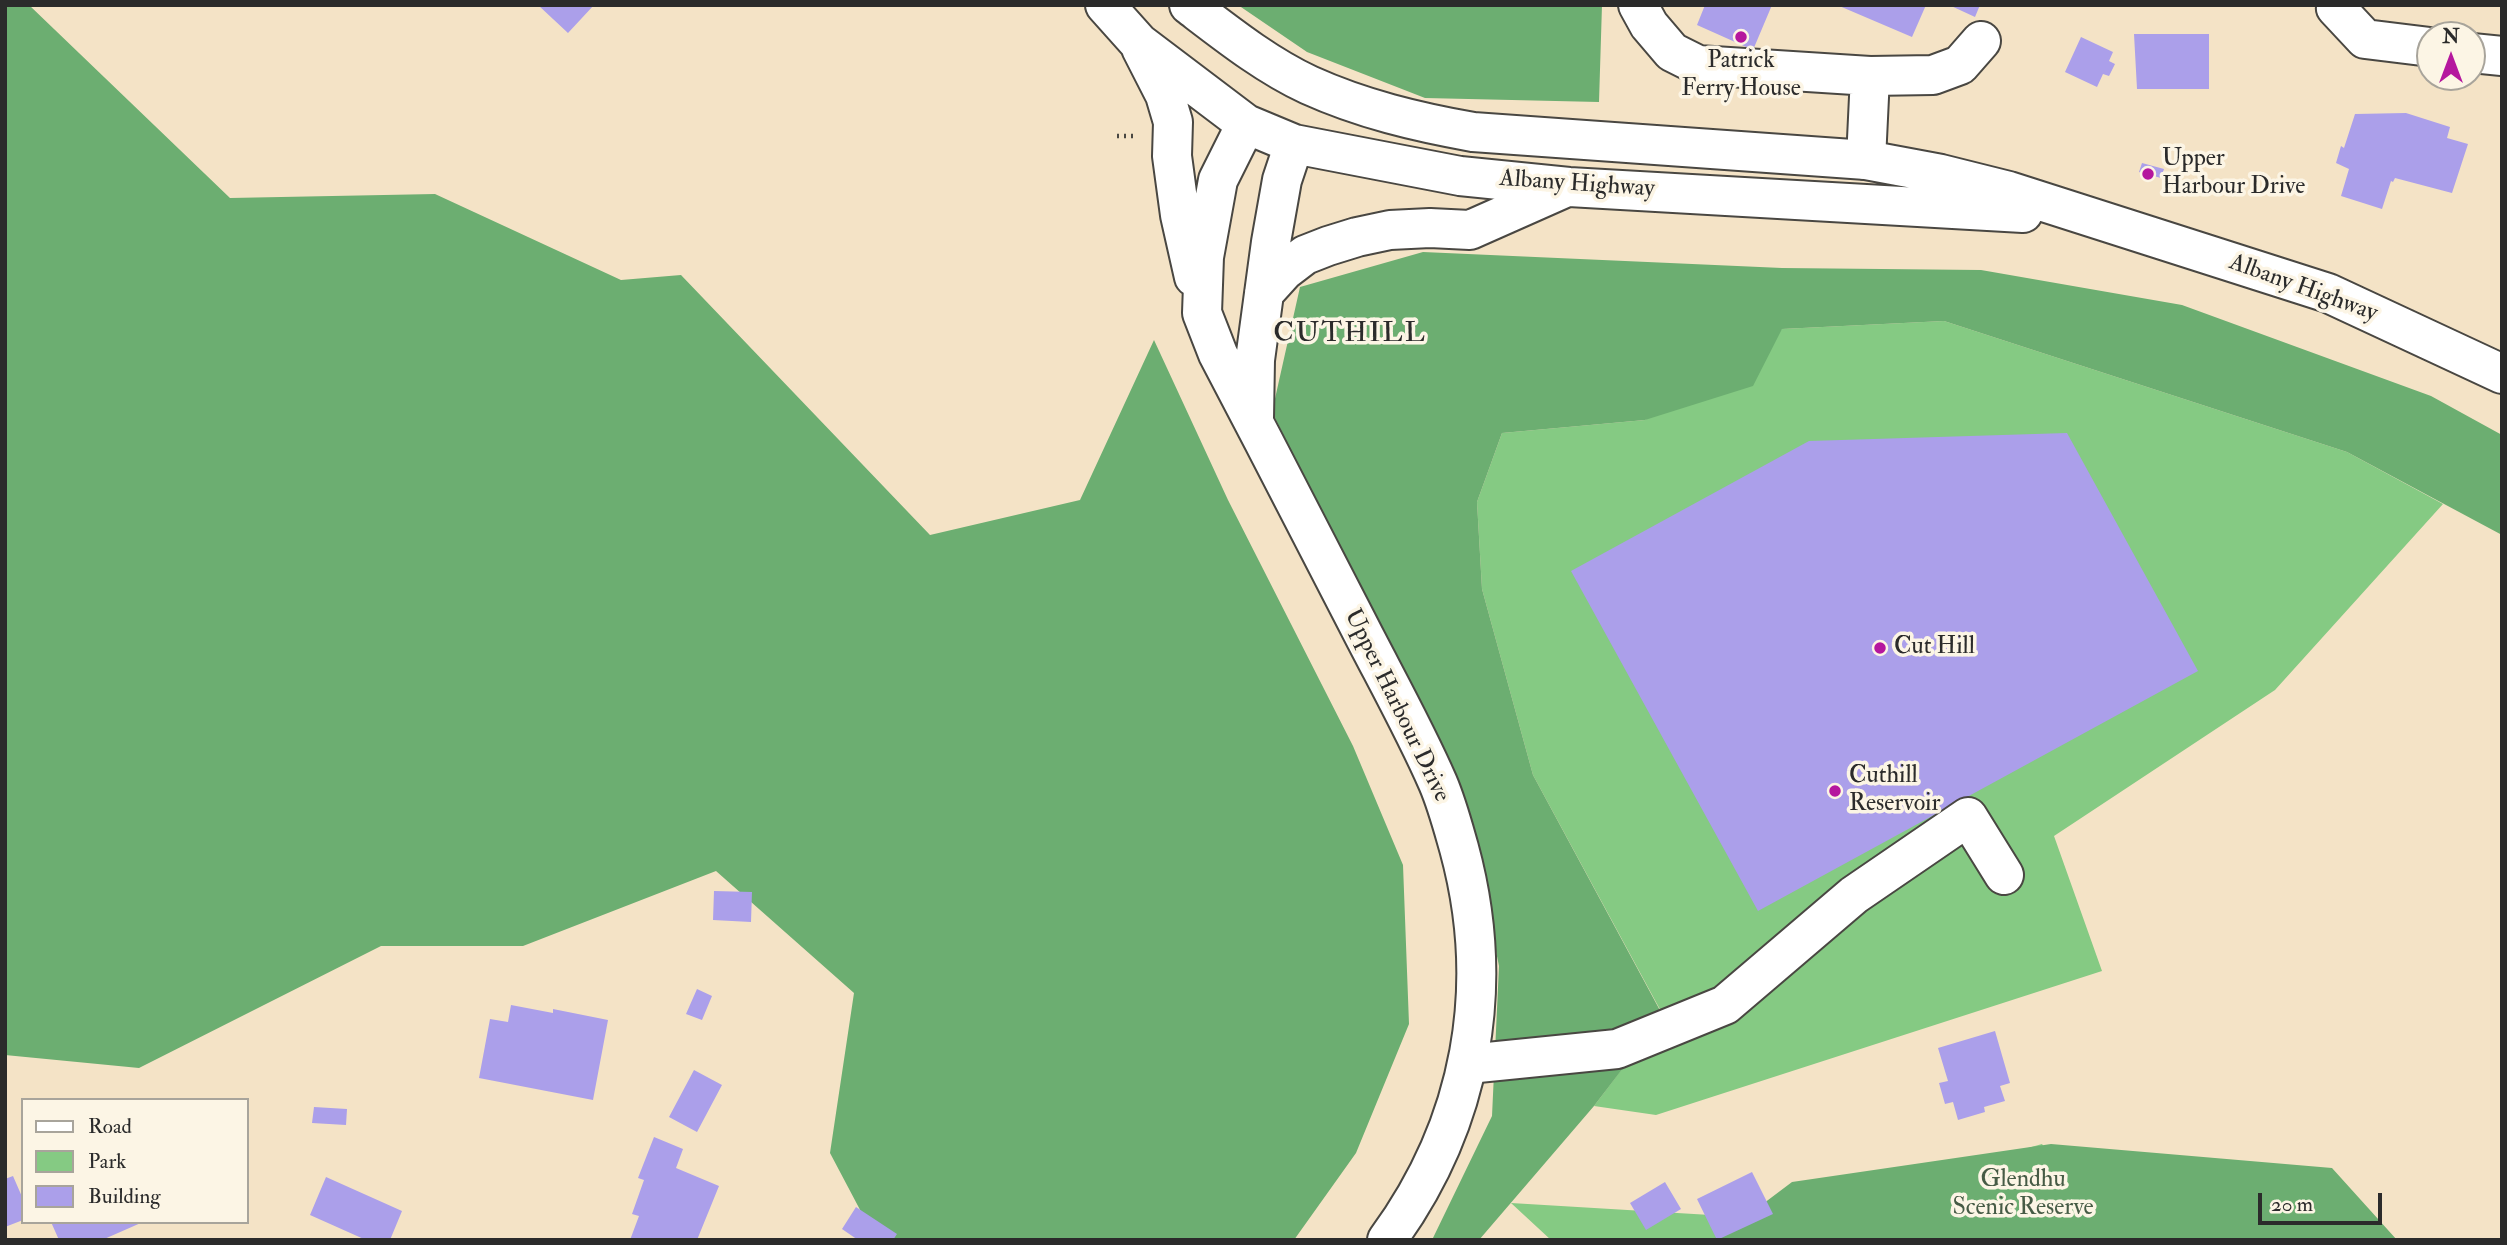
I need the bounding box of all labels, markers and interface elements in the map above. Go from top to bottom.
north arrow [2416,21,2486,91]
text: N [2442,25,2460,49]
marker: Patrick Ferry House [1733,29,1749,45]
place label: Patrick Ferry House [1681,48,1801,104]
place label: Upper Harbour Drive [2162,146,2305,202]
street label: Albany Highway [1498,165,1656,205]
marker: Upper Harbour Drive [2140,166,2156,182]
street label: Albany Highway [2225,249,2381,329]
district label: CUTHILL [1274,318,1426,352]
street label: Upper Harbour Drive [1337,605,1455,807]
place label: Cut Hill [1894,634,1975,662]
marker: Cut Hill [1872,640,1888,656]
place label: Cuthill Reservoir [1849,763,1940,819]
marker: Cuthill Reservoir [1827,783,1843,799]
legend [21,1098,248,1224]
text: Road [88,1113,132,1140]
text: Park [88,1148,126,1175]
park label: Glendhu Scenic Reserve [1952,1167,2094,1223]
scale bar [2262,1178,2386,1222]
text: Building [88,1183,161,1210]
text: 20 m [2271,1191,2313,1218]

